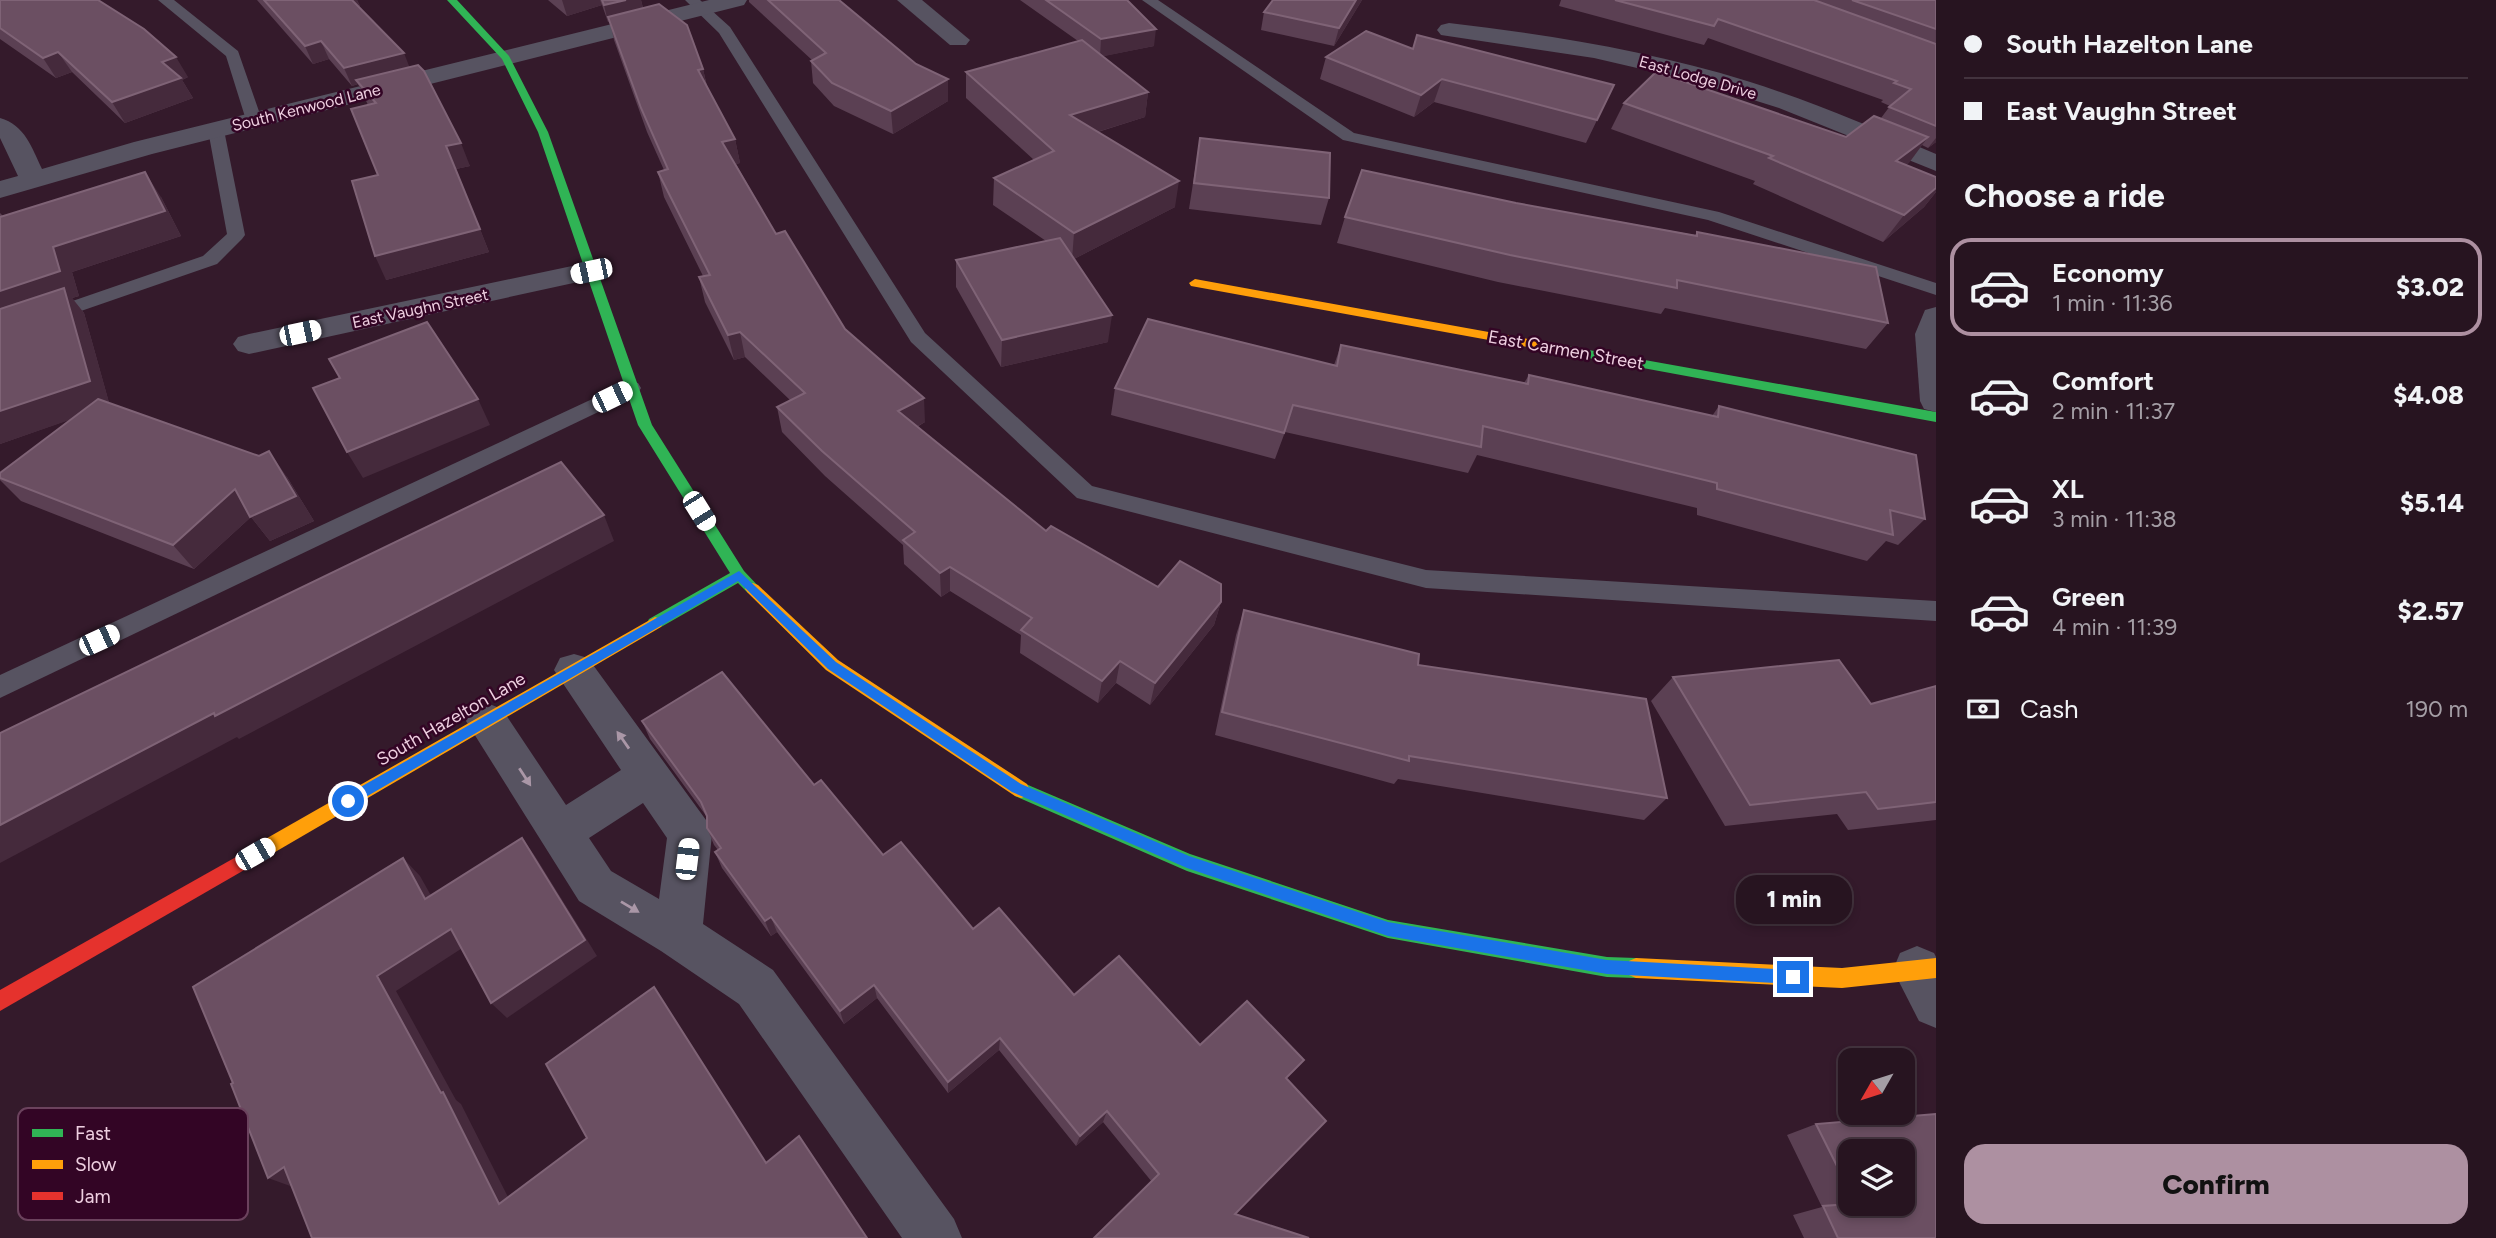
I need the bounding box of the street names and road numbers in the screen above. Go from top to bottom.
street label: East Lodge Drive [1637,52,1759,103]
street label: South Kenwood Lane [230,80,383,135]
street label: East Vaughn Street [350,285,490,332]
street label: East Carmen Street [1486,325,1646,375]
street label: South Hazelton Lane [373,667,530,771]

